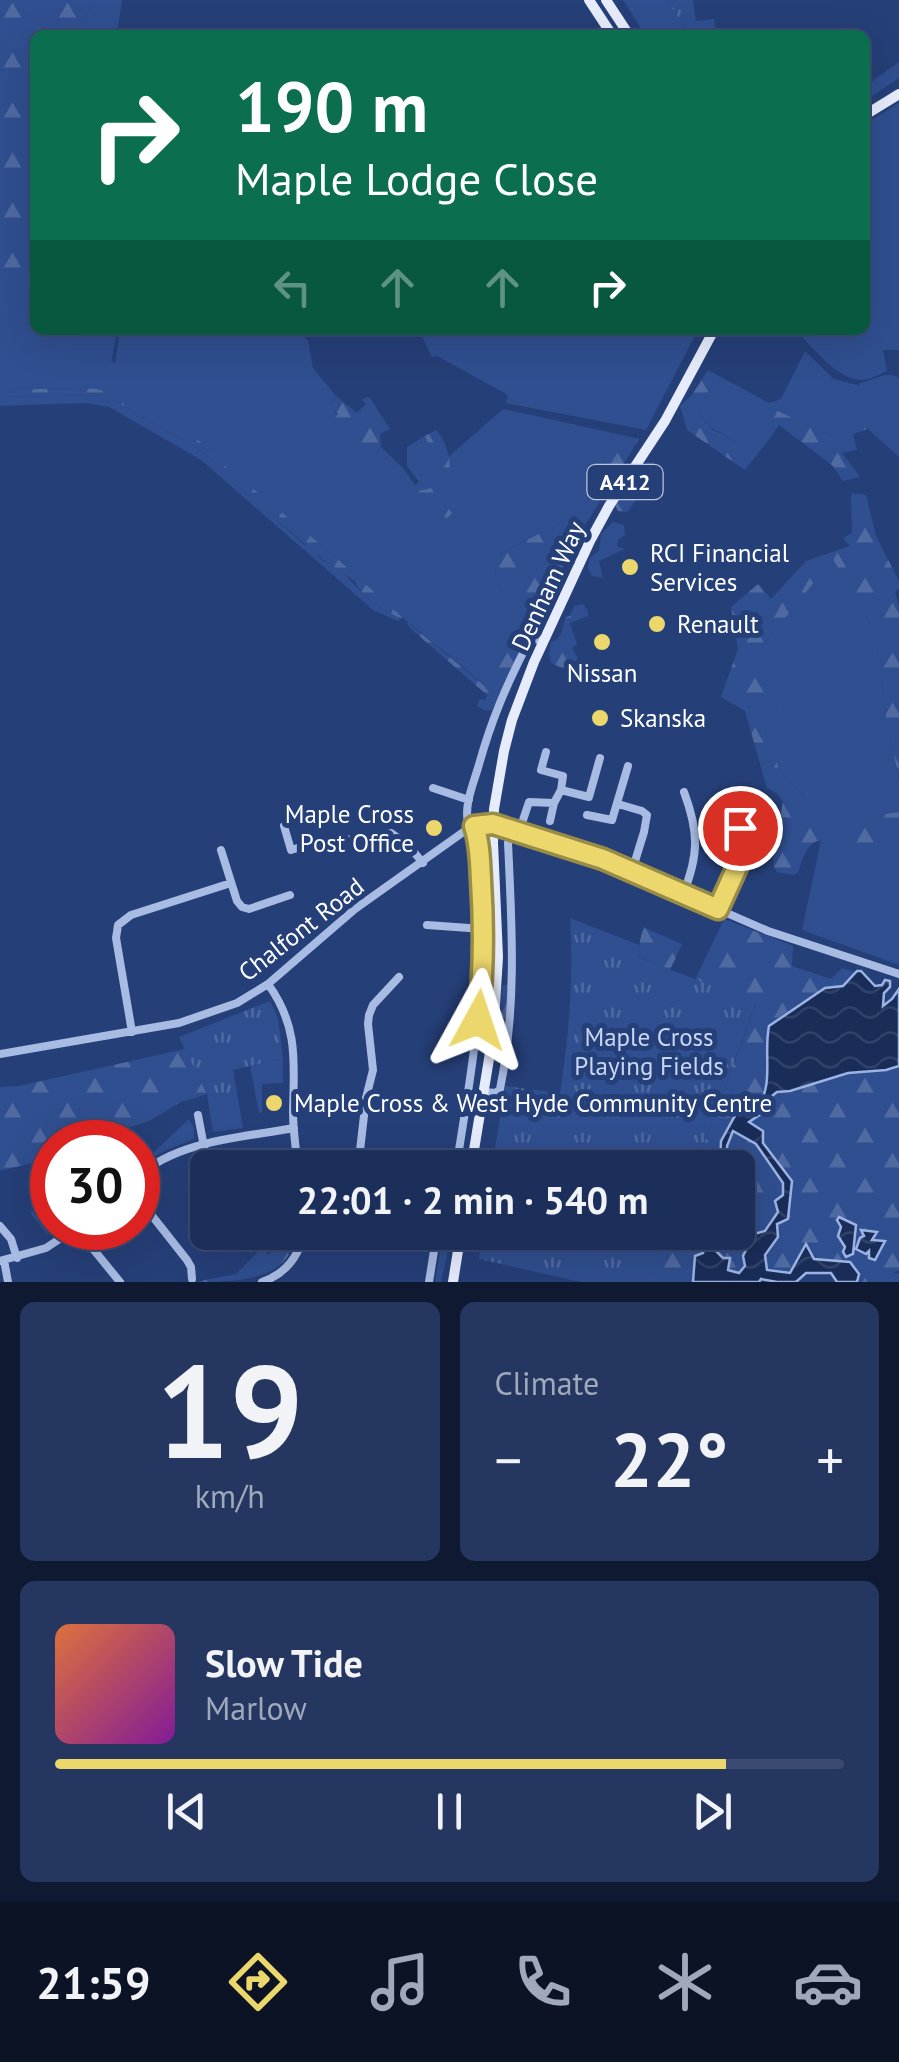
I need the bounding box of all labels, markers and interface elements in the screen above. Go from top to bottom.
text: 190 m [235,61,428,151]
icon: right [70,70,200,200]
text: Maple Lodge Close [235,149,598,207]
icon: left [265,260,320,315]
icon: ahead [370,260,425,315]
icon: ahead [475,260,530,315]
icon: right [580,260,635,315]
road number: A412 [588,465,662,499]
street label: Denham Way [504,516,592,656]
place label: RCI Financial Services [650,537,790,598]
marker: RCI Financial Services [619,556,641,578]
place label: Renault [677,608,759,640]
marker: Renault [646,613,668,635]
marker: Nissan [591,631,613,653]
place label: Nissan [567,657,637,689]
place label: Skanska [620,702,706,734]
marker: Skanska [589,707,611,729]
pin [698,786,783,871]
place label: Maple Cross Post Office [285,798,414,859]
icon: arrive [713,801,768,856]
marker: Maple Cross Post Office [423,817,445,839]
street label: Chalfont Road [232,870,370,988]
position arrow [426,968,530,1072]
park label: Maple Cross Playing Fields [574,1021,724,1082]
place label: Maple Cross & West Hyde Community Centre [294,1087,772,1119]
marker: Maple Cross & West Hyde Community Centre [263,1092,285,1114]
speed limit sign: 30 [30,1120,160,1250]
text: 22:01 · 2 min · 540 m [297,1175,648,1224]
text: 19 [156,1326,303,1494]
text: Climate [495,1362,599,1404]
text: 22° [610,1411,728,1508]
text: − [495,1424,522,1495]
text: + [816,1424,844,1495]
text: km/h [195,1475,265,1517]
text: Slow Tide [205,1638,363,1687]
text: Marlow [205,1687,307,1729]
icon: previous [159,1784,214,1839]
icon: pause [422,1784,477,1839]
icon: next [685,1784,740,1839]
icon: directions [223,1947,293,2017]
icon: music [365,1947,435,2017]
icon: phone [508,1947,578,2017]
icon: climate [650,1947,720,2017]
icon: car [793,1947,863,2017]
text: 21:59 [36,1953,150,2011]

